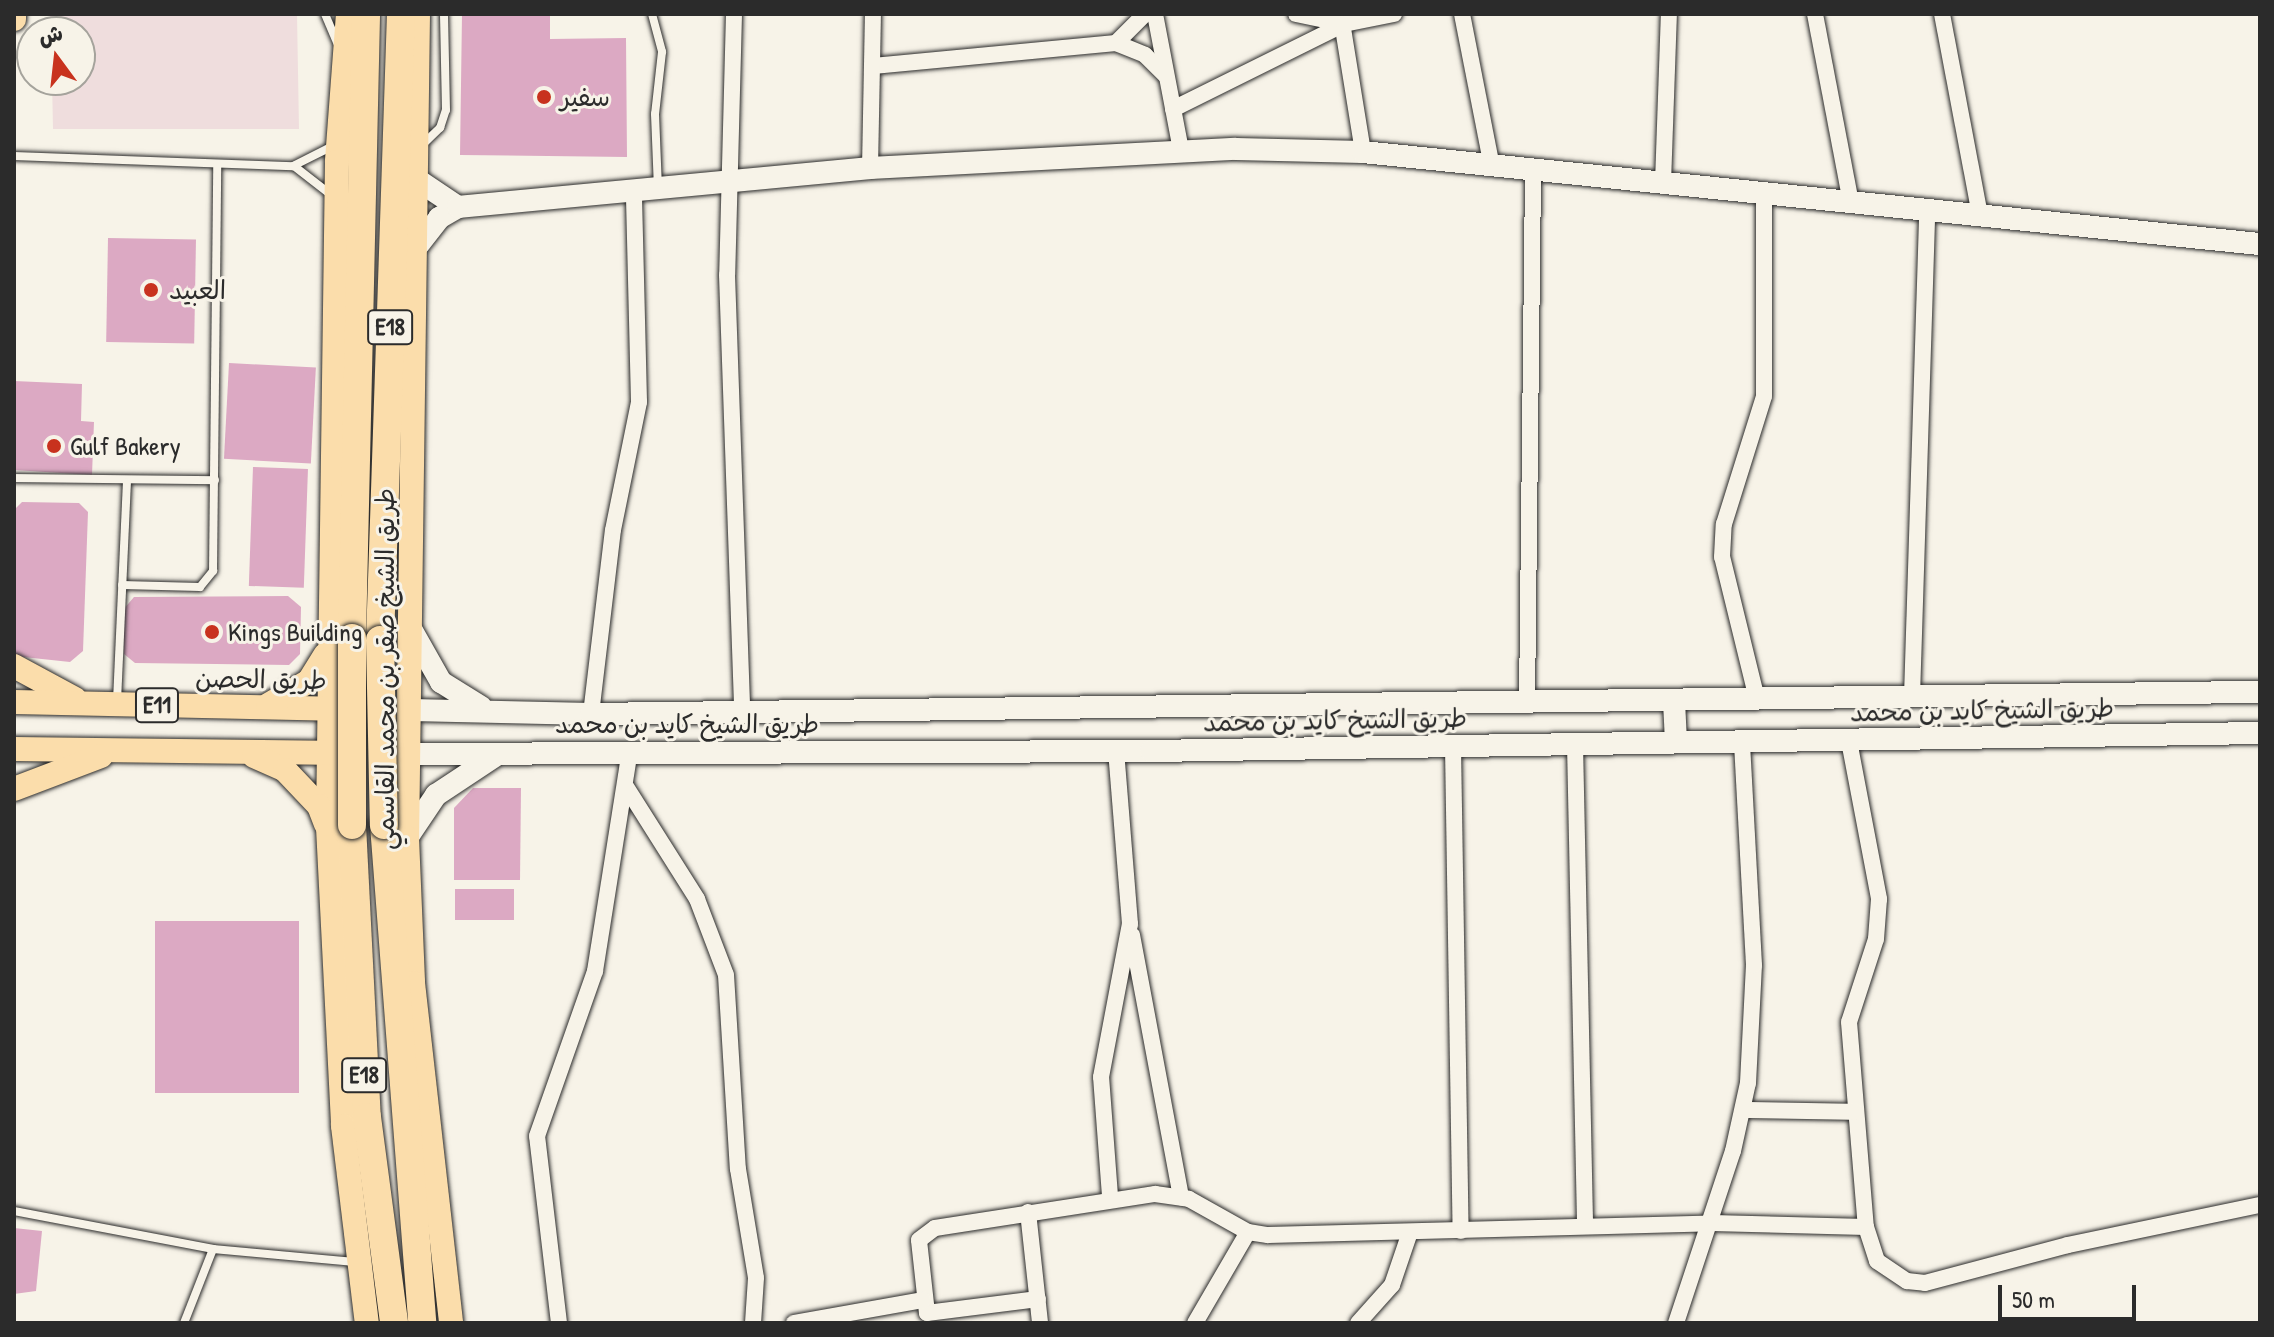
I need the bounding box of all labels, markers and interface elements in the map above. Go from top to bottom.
north arrow [16,16,96,96]
text: ش [35,17,66,52]
place label: سفير [560,81,610,113]
marker: سفير [535,88,553,106]
place label: العبيد [169,274,226,306]
marker: العبيد [140,279,162,301]
road number: E18 [366,307,414,347]
place label: Gulf Bakery [70,430,181,462]
marker: Gulf Bakery [45,437,63,455]
street label: طريق الشيخ صقر بن محمد القاسمي [369,488,401,850]
place label: Kings Building [228,616,362,648]
marker: Kings Building [203,623,221,641]
street label: طريق الحصن [195,662,327,696]
road number: E11 [133,685,181,725]
street label: طريق الشيخ كايد بن محمد [1850,692,2114,728]
street label: طريق الشيخ كايد بن محمد [1203,702,1467,738]
street label: طريق الشيخ كايد بن محمد [555,708,819,740]
road number: E18 [340,1055,388,1095]
scale bar [2002,1269,2140,1319]
text: 50 m [2012,1283,2055,1315]

